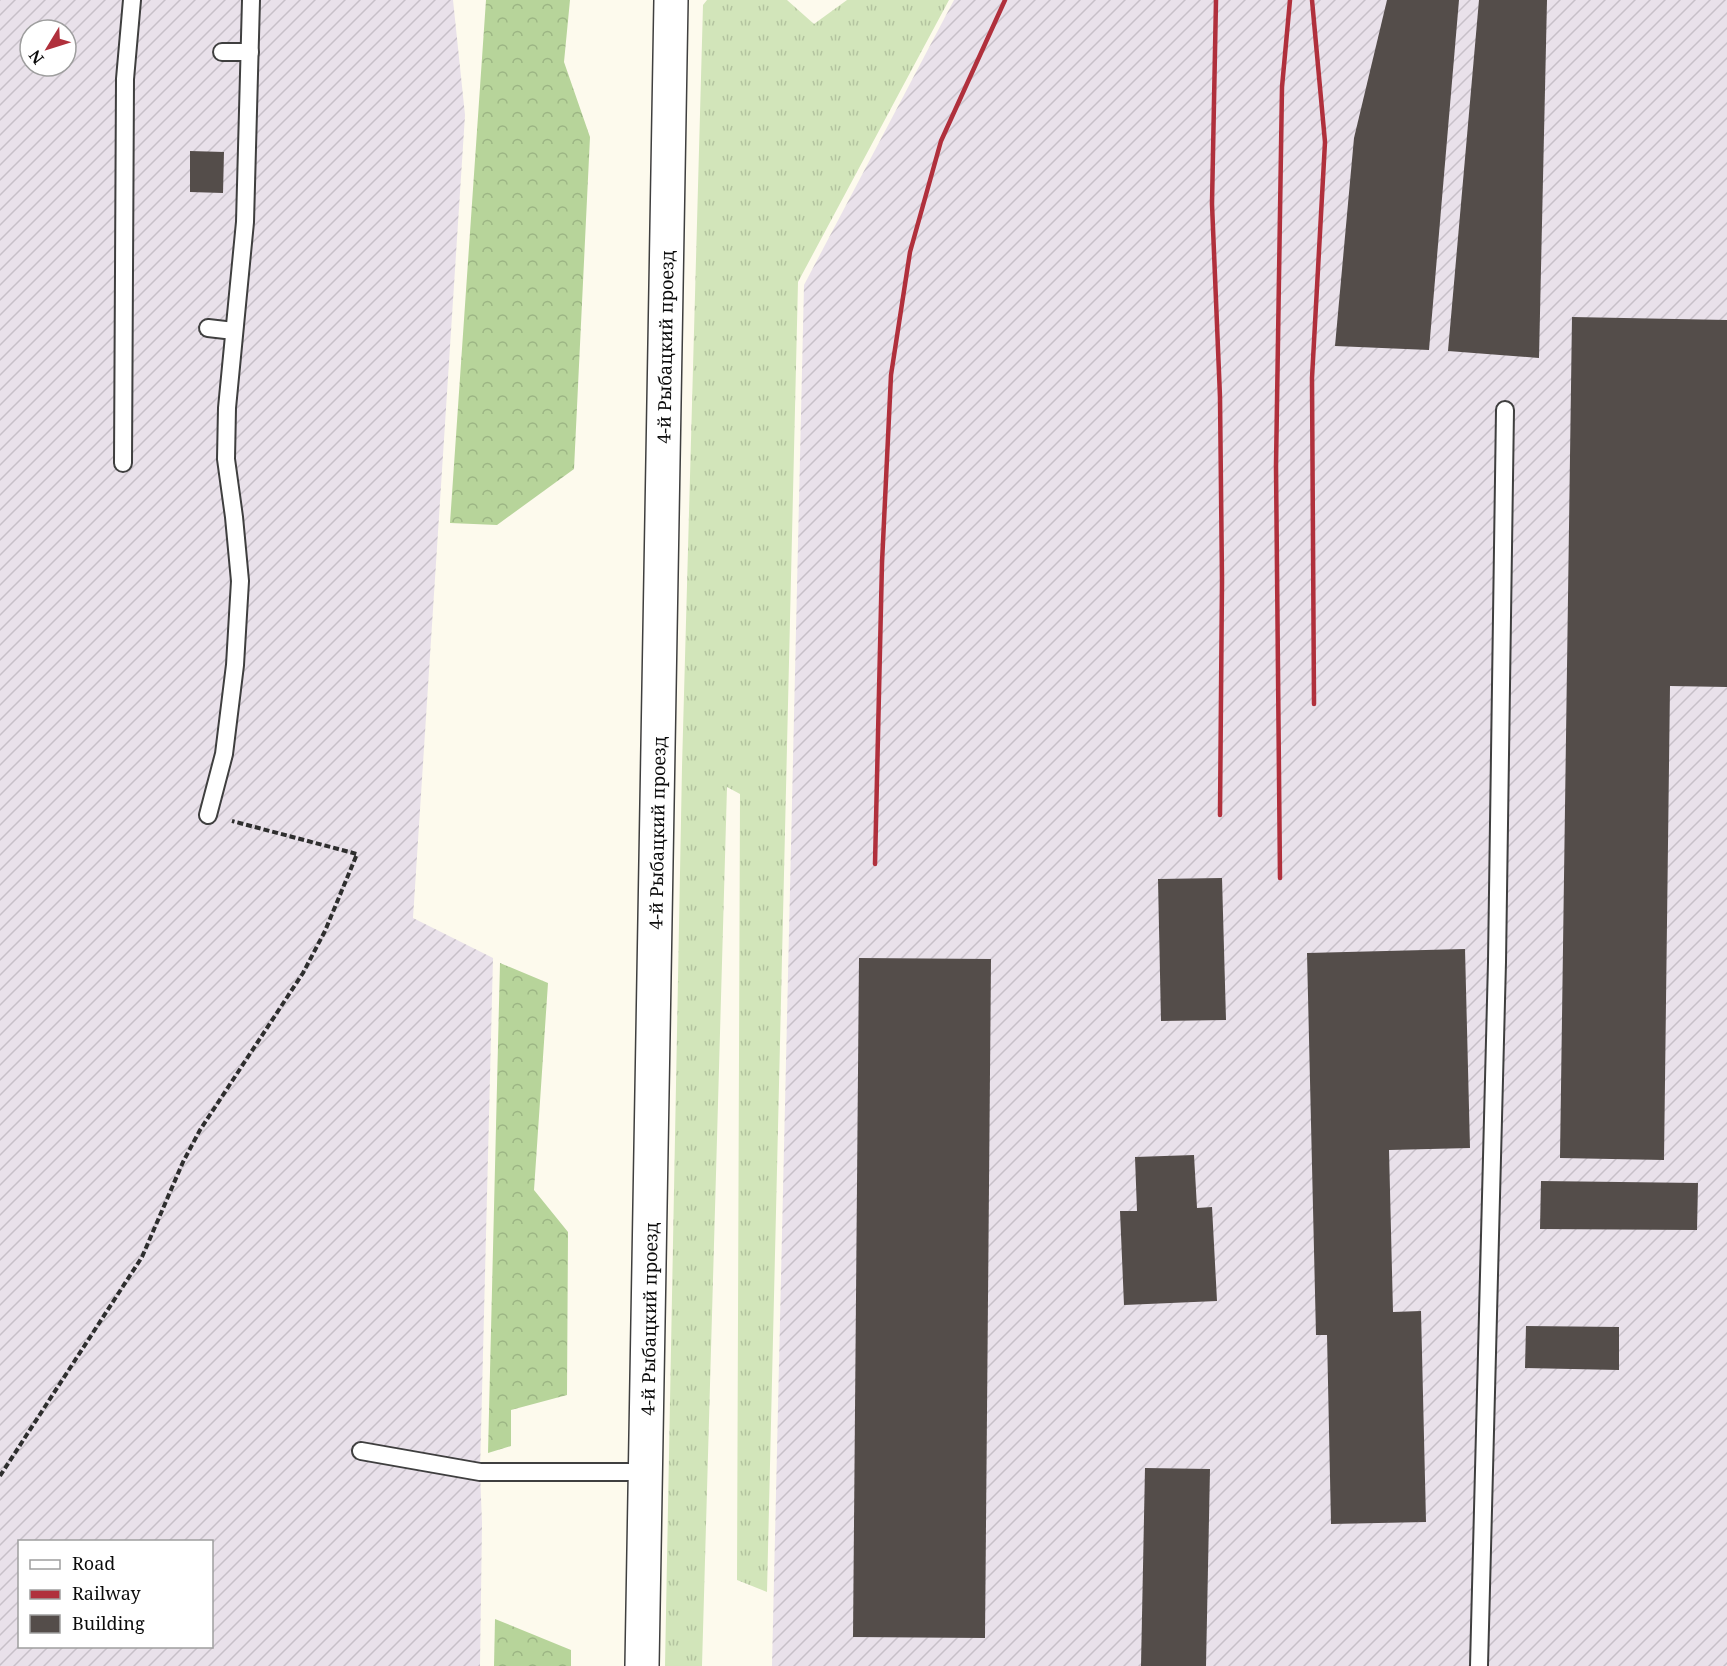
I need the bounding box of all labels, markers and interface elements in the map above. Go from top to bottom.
north arrow [18,18,78,78]
text: N [23,45,49,69]
street label: 4-й Рыбацкий проезд [651,250,679,444]
street label: 4-й Рыбацкий проезд [643,736,671,930]
street label: 4-й Рыбацкий проезд [635,1222,663,1416]
legend [18,1540,213,1648]
text: Road [72,1551,115,1575]
text: Railway [72,1581,142,1605]
text: Building [72,1611,145,1635]

